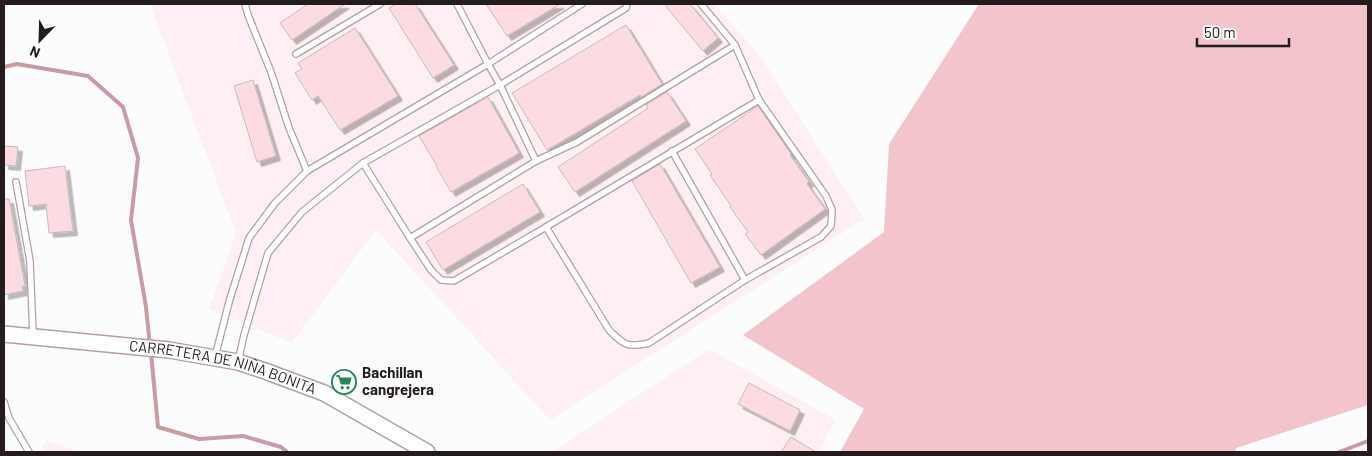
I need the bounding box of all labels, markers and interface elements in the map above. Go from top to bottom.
north arrow [15,15,65,65]
scale bar [1197,15,1290,47]
text: 50 m [1204,23,1236,41]
text: N [27,43,42,62]
street label: CARRETERA DE NIÑA BONITA [128,336,319,397]
place label: Bachillan cangrejera [362,363,434,398]
supermarket icon: Bachillan cangrejera [331,369,357,395]

